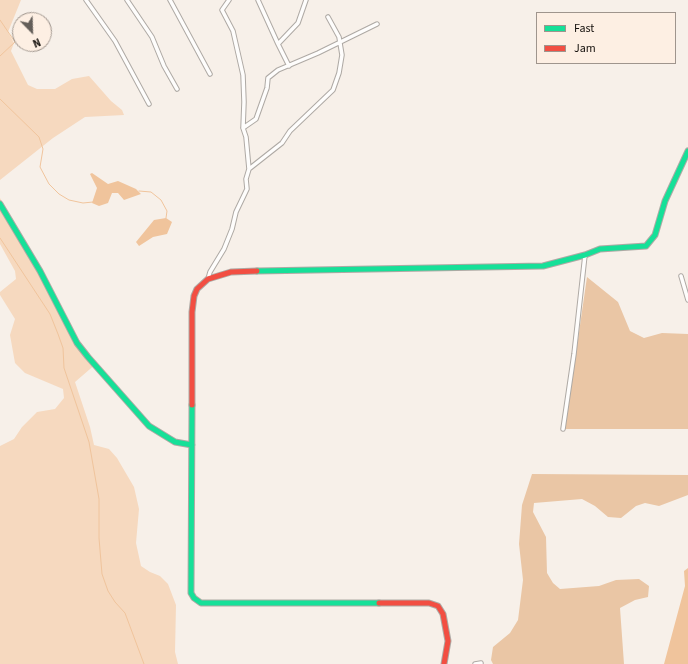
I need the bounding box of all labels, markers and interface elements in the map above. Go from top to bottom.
north arrow [12,12,52,52]
legend [536,12,676,64]
text: Fast [574,20,594,37]
text: N [30,34,43,51]
text: Jam [574,40,596,57]

